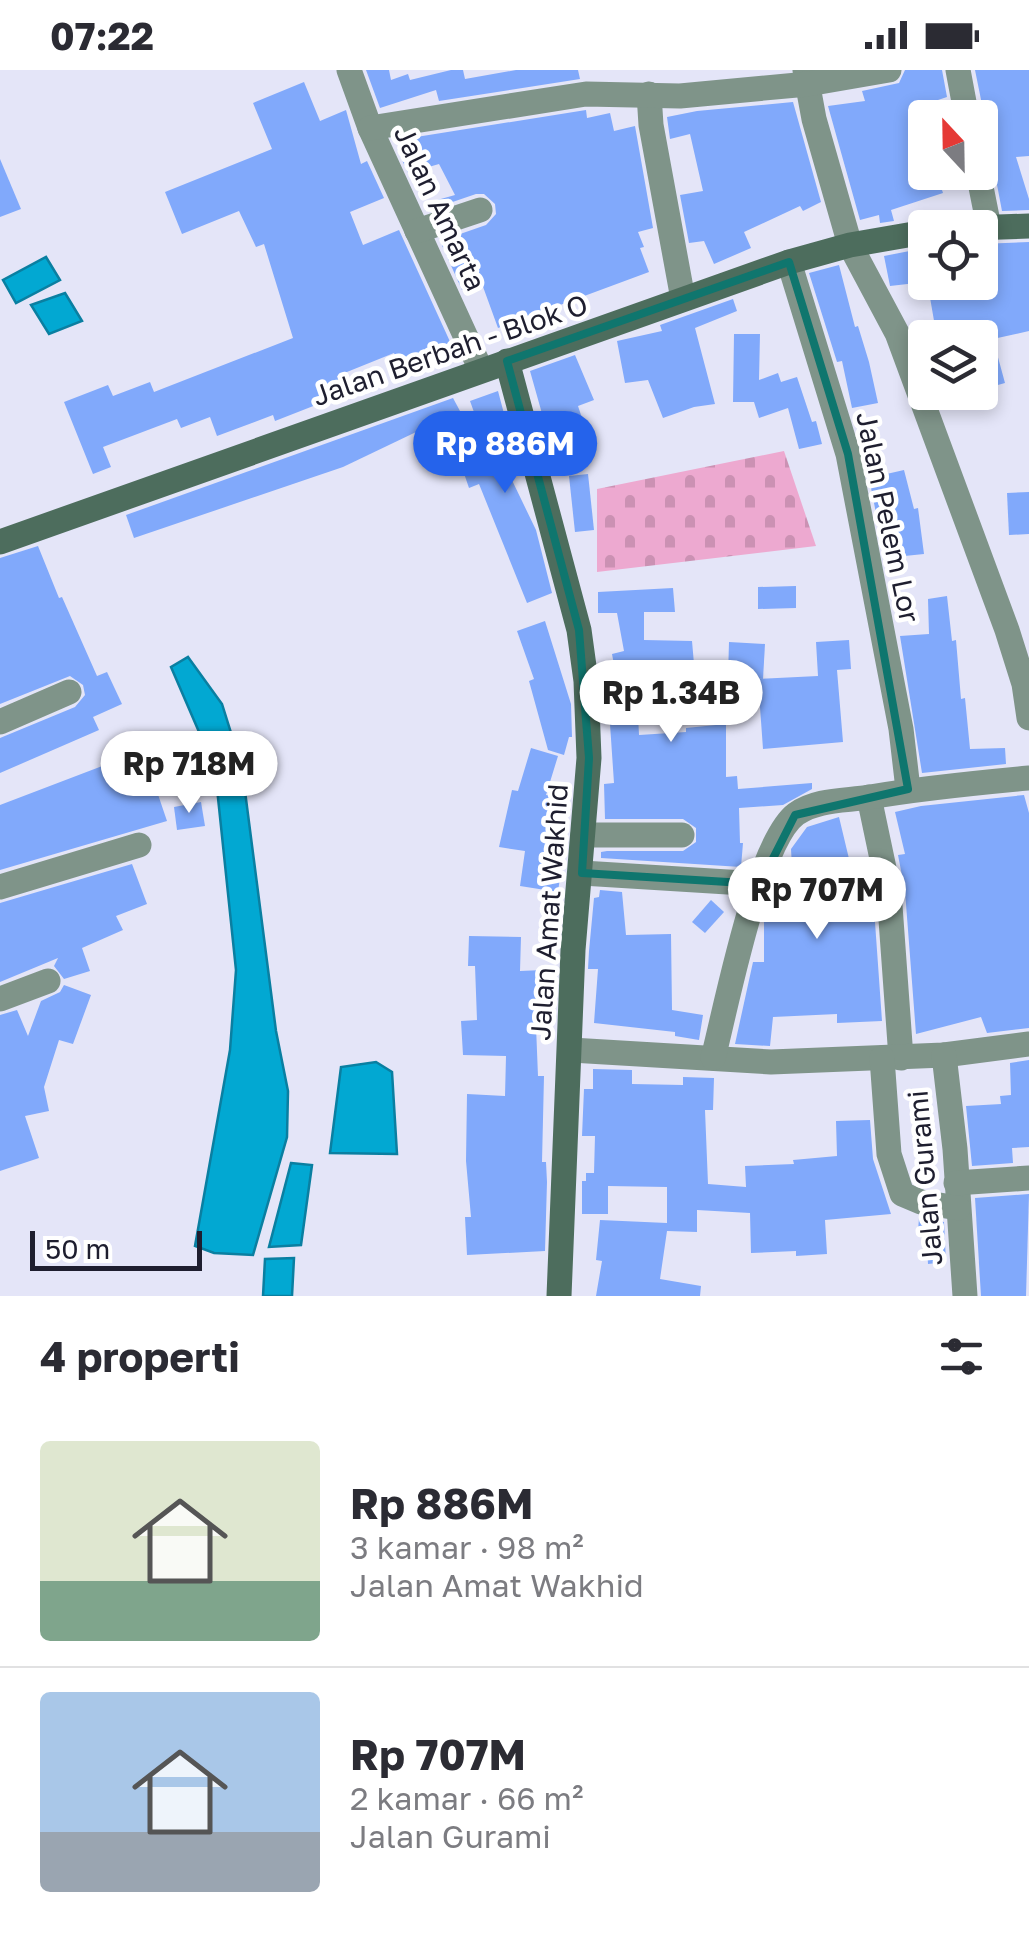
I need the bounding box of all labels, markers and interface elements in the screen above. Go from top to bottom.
text: 07:22 [50,13,154,58]
north arrow [908,100,998,190]
map controls [908,100,998,410]
street label: Jalan Amarta [388,120,493,296]
button: locate [908,210,998,300]
street label: Jalan Berbah - Blok O [308,287,592,412]
button: layers [908,320,998,410]
street label: Jalan Pelem Lor [850,408,927,625]
pin: Rp 886M [413,411,597,496]
text: Rp 886M [435,424,575,462]
pin: Rp 1.34B [568,660,774,745]
text: Rp 1.34B [602,673,740,711]
pin: Rp 718M [97,731,281,816]
text: Rp 718M [123,744,255,782]
street label: Jalan Amat Wakhid [523,783,574,1041]
pin: Rp 707M [725,857,909,942]
text: Rp 707M [750,870,884,908]
street label: Jalan Gurami [900,1089,949,1267]
scale bar [30,1226,202,1270]
text: 50 m [45,1232,110,1265]
icon: filters [934,1329,989,1384]
text: 4 properti [40,1331,240,1381]
text: Rp 886M [350,1478,533,1528]
icon: home [120,1481,240,1601]
text: 3 kamar · 98 m² [350,1528,584,1566]
text: Jalan Amat Wakhid [350,1566,644,1604]
text: Rp 707M [350,1729,526,1779]
icon: home [120,1732,240,1852]
text: 2 kamar · 66 m² [350,1779,583,1817]
text: Jalan Gurami [350,1817,551,1855]

